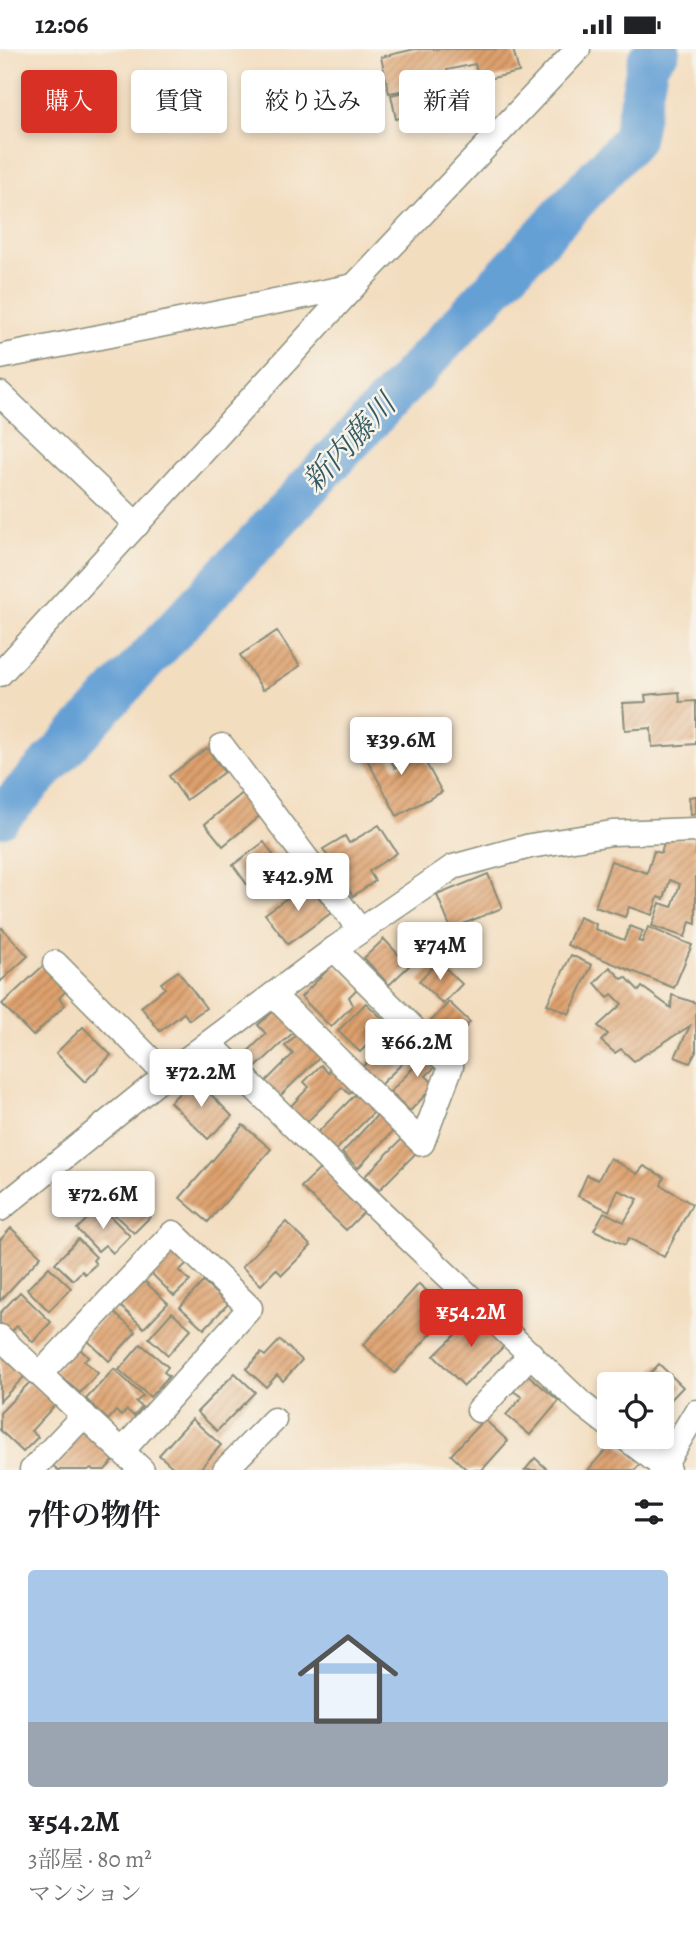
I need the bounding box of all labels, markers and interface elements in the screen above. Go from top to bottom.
text: 12:06 [35,7,88,42]
chip: 購入 [21,70,117,133]
chip: 賃貸 [131,70,227,133]
chip: 絞り込み [241,70,385,133]
chip: 新着 [399,70,495,133]
water label: 新内藤川 [293,383,407,501]
pin: ¥39.6M [344,717,458,777]
text: ¥39.6M [366,724,436,755]
pin: ¥42.9M [241,853,355,913]
text: ¥42.9M [262,860,334,891]
pin: ¥74M [399,923,481,982]
text: ¥74M [413,929,467,960]
pin: ¥66.2M [360,1019,474,1079]
text: ¥66.2M [381,1026,453,1057]
pin: ¥72.2M [144,1049,258,1109]
text: ¥72.2M [166,1056,236,1087]
pin: ¥72.6M [46,1171,160,1231]
text: ¥72.6M [68,1178,138,1209]
pin: ¥54.2M [414,1289,528,1349]
text: ¥54.2M [436,1296,506,1327]
map controls [597,1372,674,1449]
button: locate [597,1372,674,1449]
icon: filters [630,1493,668,1531]
text: 7件の物件 [28,1495,161,1535]
icon: home [285,1616,411,1742]
text: ¥54.2M [28,1801,120,1841]
text: 3部屋 · 80 m² [28,1844,152,1875]
text: マンション [28,1878,142,1909]

